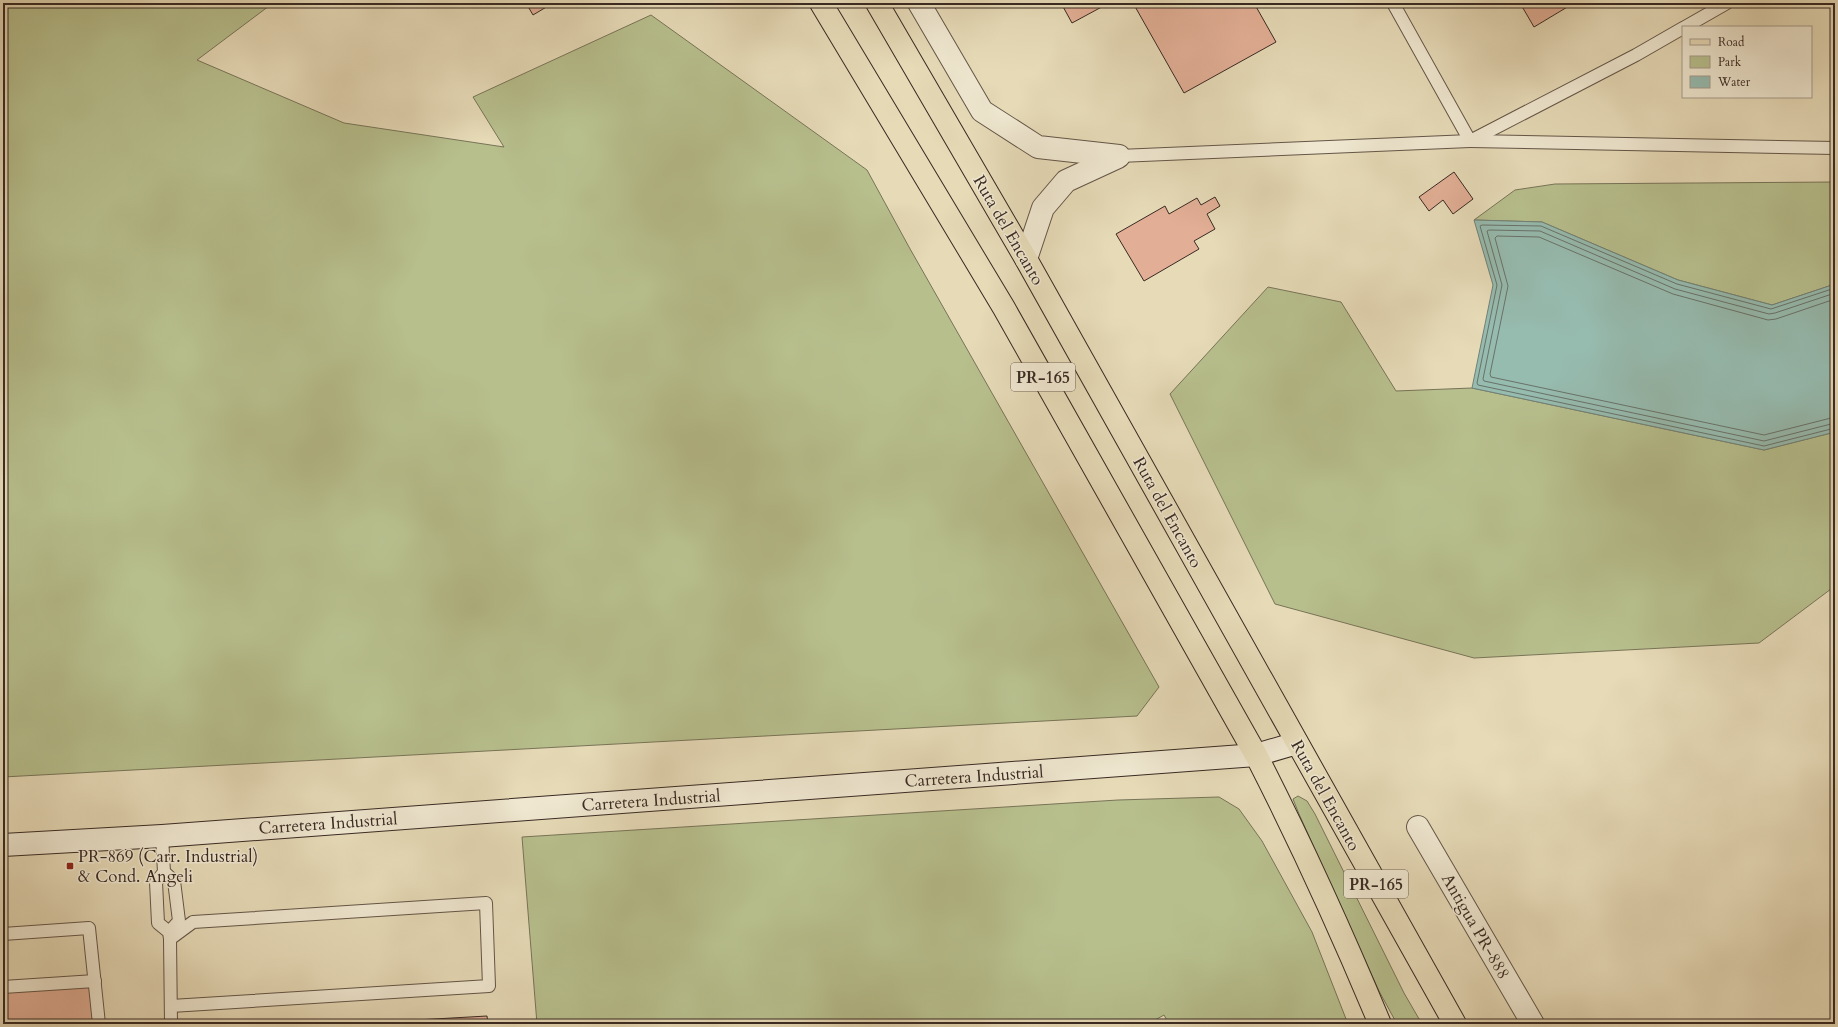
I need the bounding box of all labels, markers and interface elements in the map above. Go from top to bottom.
legend [1682,26,1812,98]
text: Road [1718,34,1745,50]
text: Park [1718,54,1742,70]
text: Water [1717,74,1751,90]
street label: Ruta del Encanto [968,171,1049,289]
road number: PR-165 [1011,363,1075,391]
street label: Ruta del Encanto [1128,453,1208,572]
street label: Ruta del Encanto [1286,736,1366,855]
street label: Carretera Industrial [904,760,1045,793]
street label: Carretera Industrial [581,784,722,817]
street label: Carretera Industrial [258,807,399,840]
place label: PR-869 (Carr. Industrial) & Cond. Angeli [78,845,258,888]
marker: PR-869 (Carr. Industrial) & Cond. Angeli [65,861,75,871]
street label: Antigua PR-888 [1436,869,1515,983]
road number: PR-165 [1344,870,1408,898]

